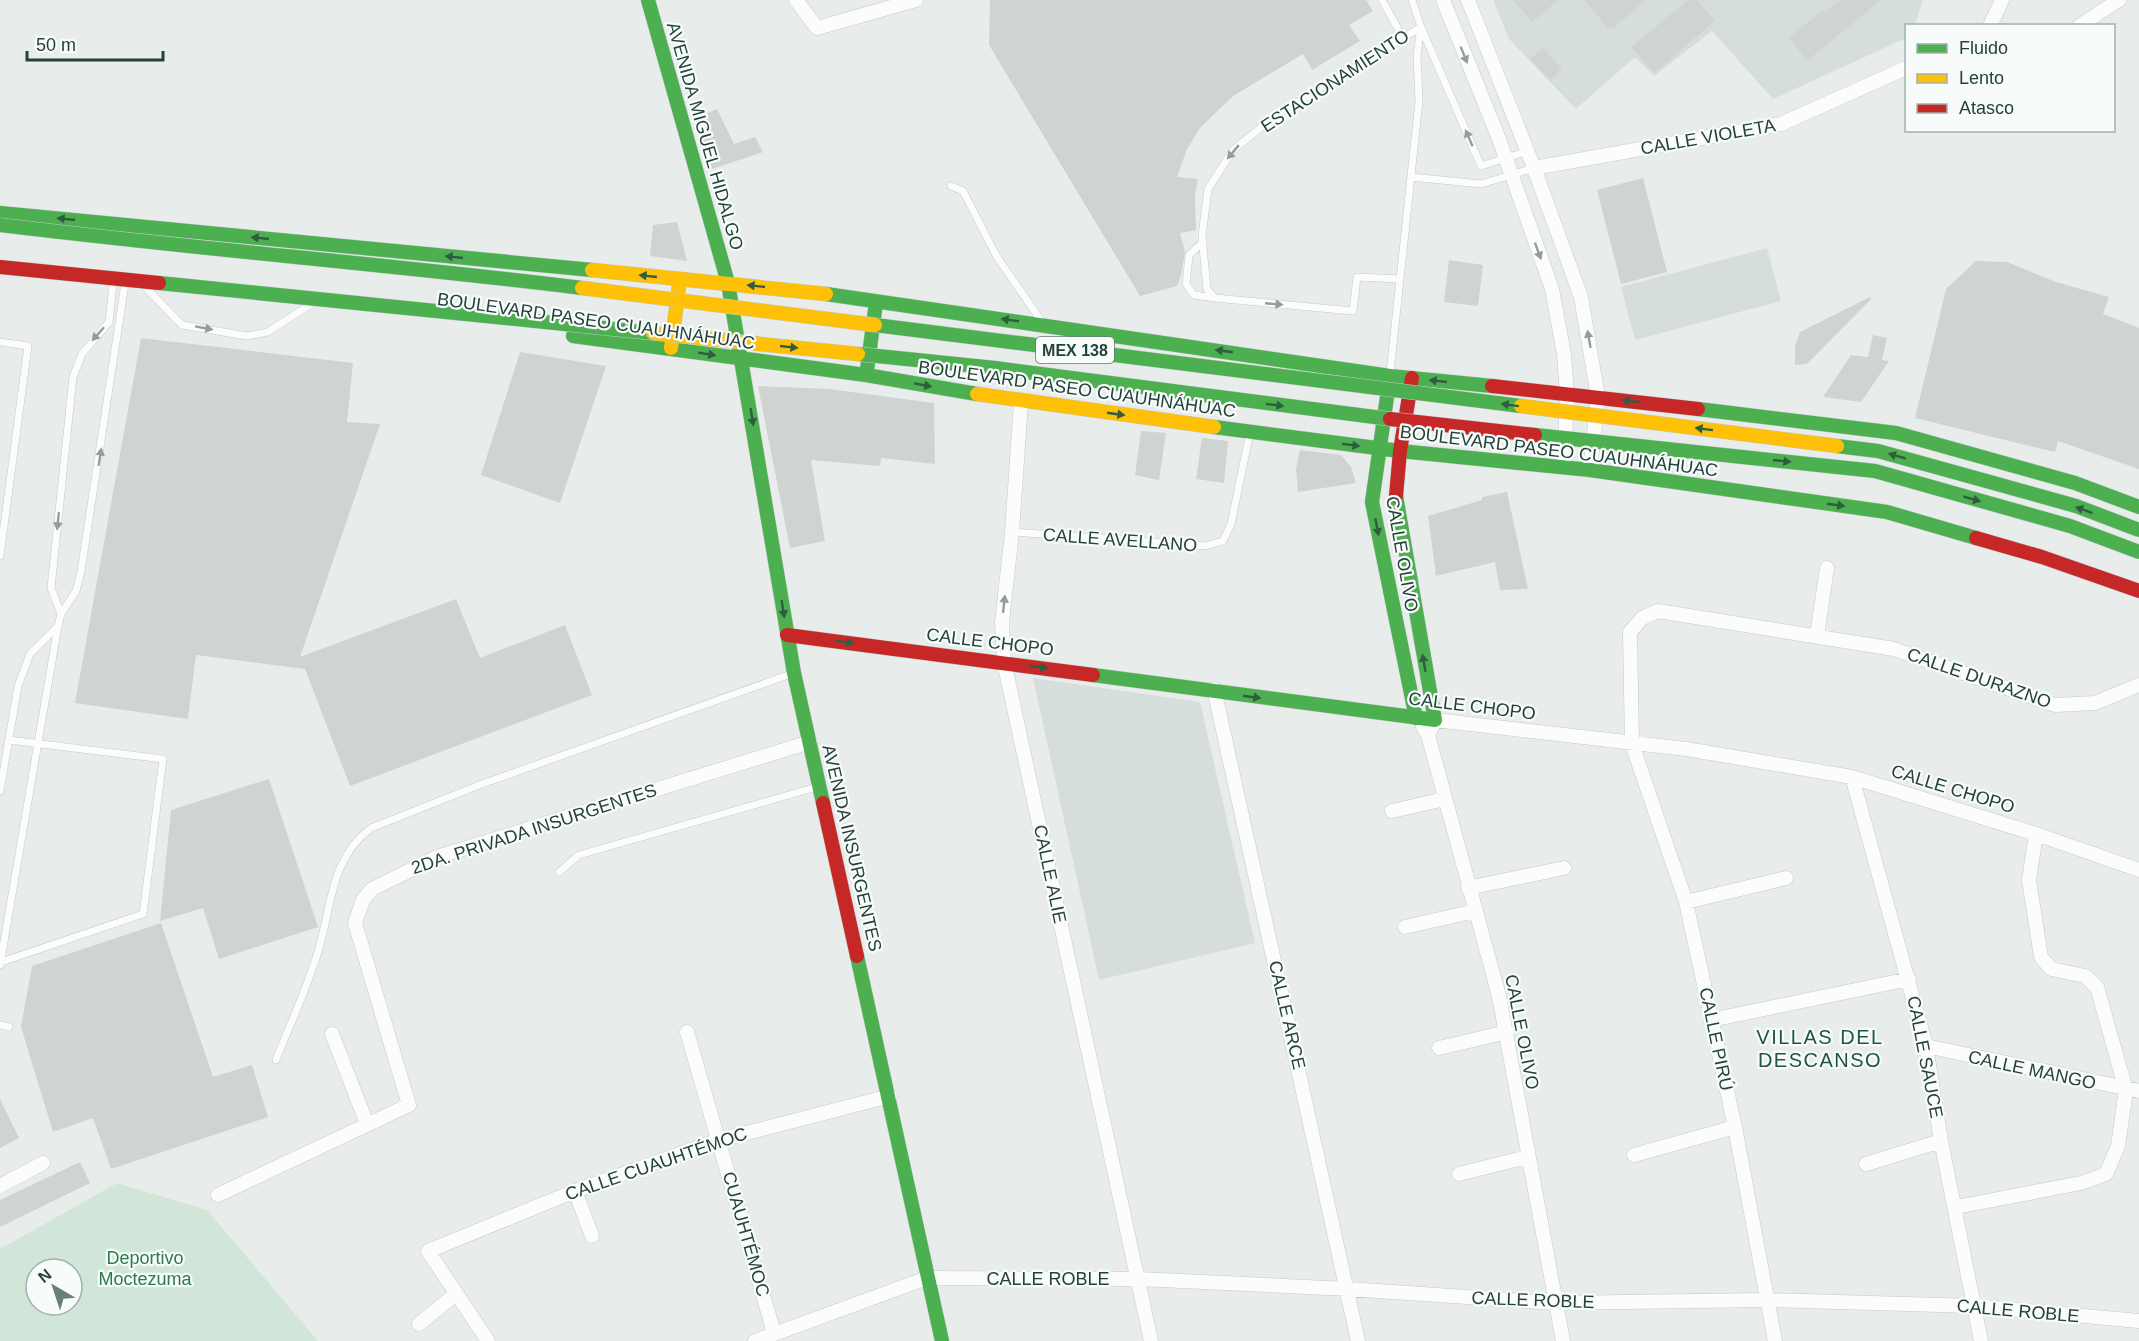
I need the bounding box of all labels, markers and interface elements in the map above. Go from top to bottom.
street label: AVENIDA MIGUEL HIDALGO [663,20,747,252]
scale bar [27,24,164,62]
legend [1905,24,2115,132]
street label: ESTACIONAMIENTO [1257,26,1413,136]
text: 50 m [36,35,76,55]
text: Fluido [1959,38,2008,58]
one-way arrow [1459,46,1469,64]
text: Lento [1959,68,2004,88]
text: Atasco [1959,98,2014,118]
street label: CALLE VIOLETA [1639,115,1777,159]
one-way arrow [1465,130,1474,147]
one-way arrow [1227,144,1240,160]
one-way arrow [57,214,76,224]
one-way arrow [251,233,270,243]
one-way arrow [1533,242,1543,260]
one-way arrow [445,252,464,262]
one-way arrow [639,271,658,281]
one-way arrow [746,281,765,290]
street label: BOULEVARD PASEO CUAUHNÁHUAC [436,289,756,353]
one-way arrow [1264,299,1283,309]
one-way arrow [1000,315,1019,325]
one-way arrow [195,324,214,333]
one-way arrow [92,326,105,341]
one-way arrow [1584,329,1593,348]
road number: MEX 138 [1036,337,1114,363]
one-way arrow [780,342,799,352]
one-way arrow [1214,347,1233,356]
one-way arrow [697,349,716,358]
street label: BOULEVARD PASEO CUAUHNÁHUAC [917,357,1237,421]
one-way arrow [1428,376,1447,386]
one-way arrow [914,381,933,390]
one-way arrow [1622,396,1641,406]
one-way arrow [1266,400,1285,410]
one-way arrow [1501,400,1520,409]
one-way arrow [747,407,756,426]
one-way arrow [1107,410,1126,419]
street label: BOULEVARD PASEO CUAUHNÁHUAC [1399,422,1719,480]
one-way arrow [1694,424,1713,434]
one-way arrow [1342,440,1361,450]
one-way arrow [95,447,104,466]
one-way arrow [1887,451,1905,460]
one-way arrow [1772,456,1791,466]
one-way arrow [1963,494,1982,504]
street label: CALLE OLIVO [1382,495,1422,613]
one-way arrow [1827,500,1846,509]
one-way arrow [2075,504,2093,514]
one-way arrow [53,511,63,530]
one-way arrow [1373,518,1382,537]
street label: CALLE AVELLANO [1042,525,1198,555]
one-way arrow [999,594,1009,613]
one-way arrow [779,600,788,619]
street label: CALLE CHOPO [925,624,1055,660]
one-way arrow [836,638,855,647]
street label: CALLE DURAZNO [1904,644,2054,712]
one-way arrow [1419,653,1428,672]
one-way arrow [1029,662,1048,671]
street label: CALLE CHOPO [1407,688,1537,724]
one-way arrow [1243,692,1262,701]
street label: AVENIDA INSURGENTES [818,743,886,953]
street label: CALLE CHOPO [1889,761,2017,817]
street label: 2DA. PRIVADA INSURGENTES [409,780,659,878]
street label: CALLE ALIE [1030,823,1070,925]
street label: CALLE ARCE [1265,959,1309,1071]
street label: CALLE OLIVO [1501,973,1543,1091]
street label: CALLE PIRÚ [1695,985,1738,1092]
street label: CALLE SAUCE [1903,994,1947,1120]
district label: VILLAS DEL DESCANSO [1756,1026,1884,1071]
street label: CALLE MANGO [1966,1047,2098,1093]
street label: CALLE CUAUHTÉMOC [562,1123,750,1205]
street label: CUAUHTÉMOC [719,1169,773,1299]
park label: Deportivo Moctezuma [98,1248,192,1289]
north arrow [24,1257,84,1317]
text: N [35,1265,55,1286]
street label: CALLE ROBLE [986,1269,1110,1289]
street label: CALLE ROBLE [1471,1288,1595,1312]
street label: CALLE ROBLE [1956,1296,2080,1326]

